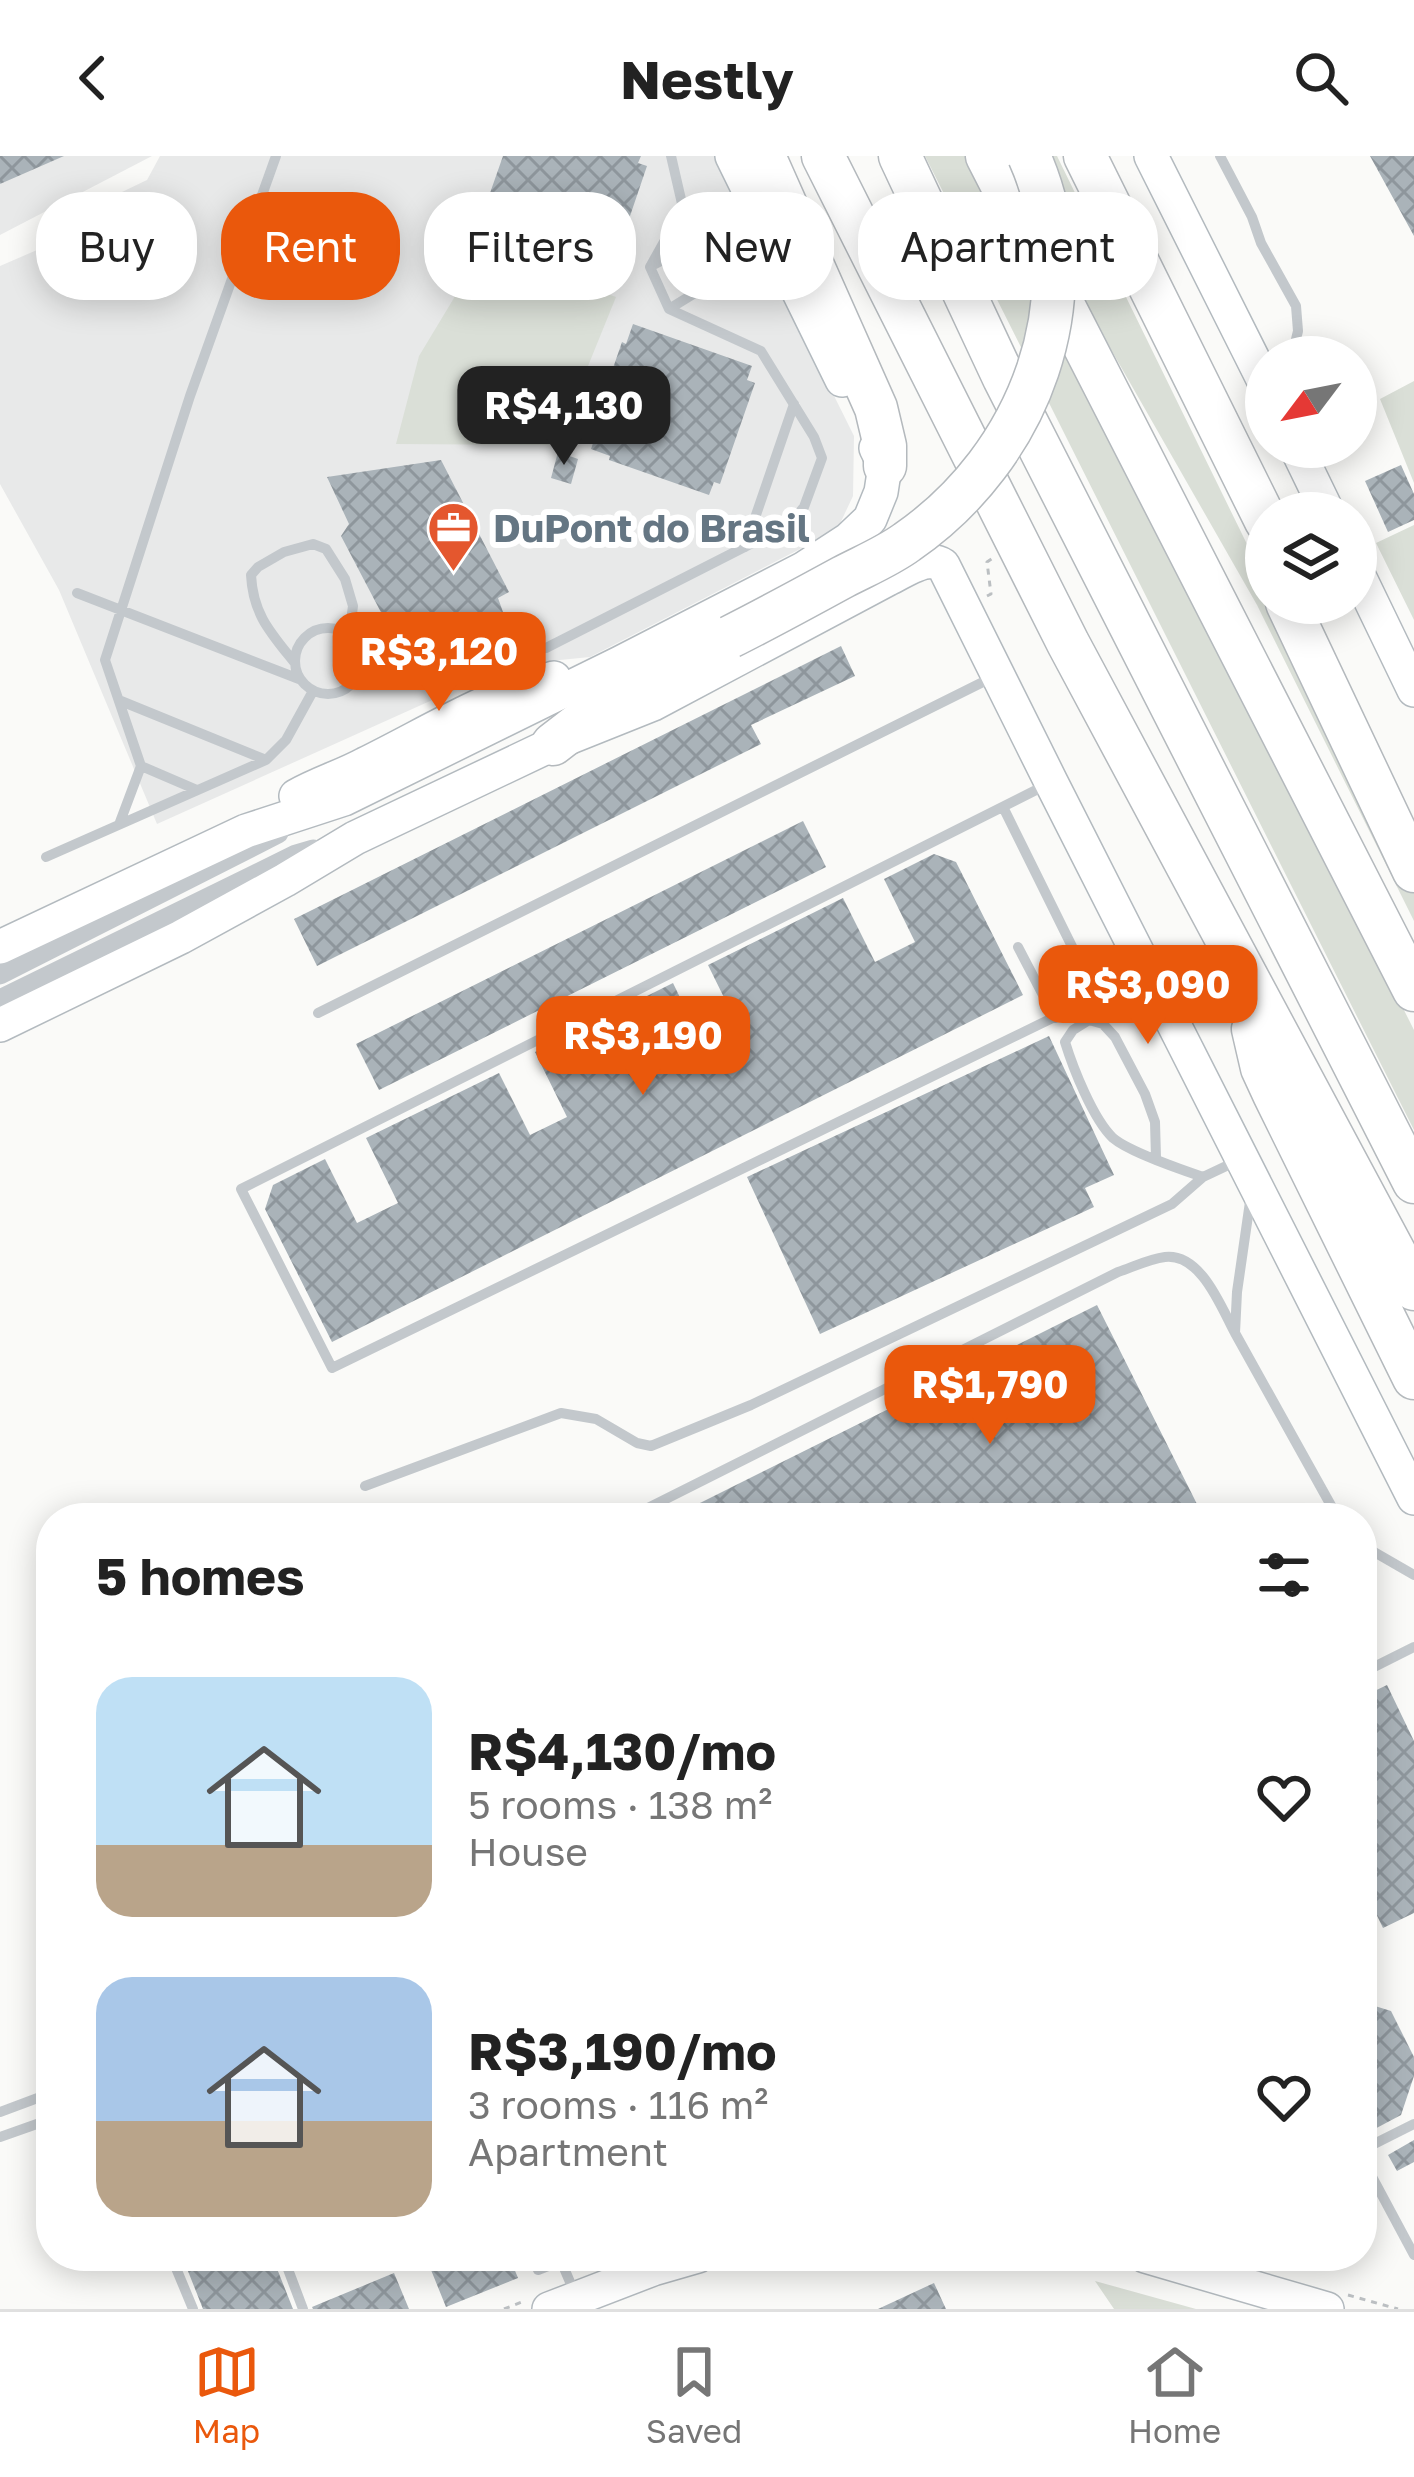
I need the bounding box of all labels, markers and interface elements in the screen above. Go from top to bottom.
icon: back [60,45,126,111]
icon: search [1288,45,1354,111]
text: Nestly [620,46,794,111]
chip: Buy [36,192,197,300]
chip: Rent [221,192,400,300]
chip: Filters [424,192,636,300]
chip: New [660,192,834,300]
chip: Apartment [858,192,1158,300]
north arrow [1245,336,1377,468]
map controls [1245,336,1377,624]
pin: R$4,130 [453,366,675,468]
text: R$4,130 [484,381,644,428]
button: layers [1245,492,1377,624]
office icon: DuPont do Brasil [426,499,482,573]
place label: DuPont do Brasil [493,504,810,551]
pin: R$3,120 [328,612,550,714]
text: R$3,120 [360,627,518,674]
pin: R$3,090 [1037,945,1259,1047]
text: R$3,090 [1066,960,1230,1007]
pin: R$3,190 [532,996,754,1098]
text: R$3,190 [563,1011,723,1058]
pin: R$1,790 [879,1345,1101,1447]
text: R$1,790 [911,1360,1069,1407]
icon: filters [1251,1542,1317,1608]
text: 5 homes [96,1545,305,1606]
text: R$4,130/mo [468,1720,776,1781]
icon: home [192,1725,336,1869]
icon: heart [1251,1764,1317,1830]
text: 5 rooms · 138 m² [468,1781,772,1828]
text: House [468,1828,588,1875]
text: R$3,190/mo [468,2020,777,2081]
icon: home [192,2025,336,2169]
icon: heart [1251,2064,1317,2130]
text: 3 rooms · 116 m² [468,2081,768,2128]
text: Apartment [468,2128,668,2175]
tab: Map [193,2339,260,2450]
tab: Saved [646,2339,742,2450]
tab: Home [1128,2339,1221,2450]

